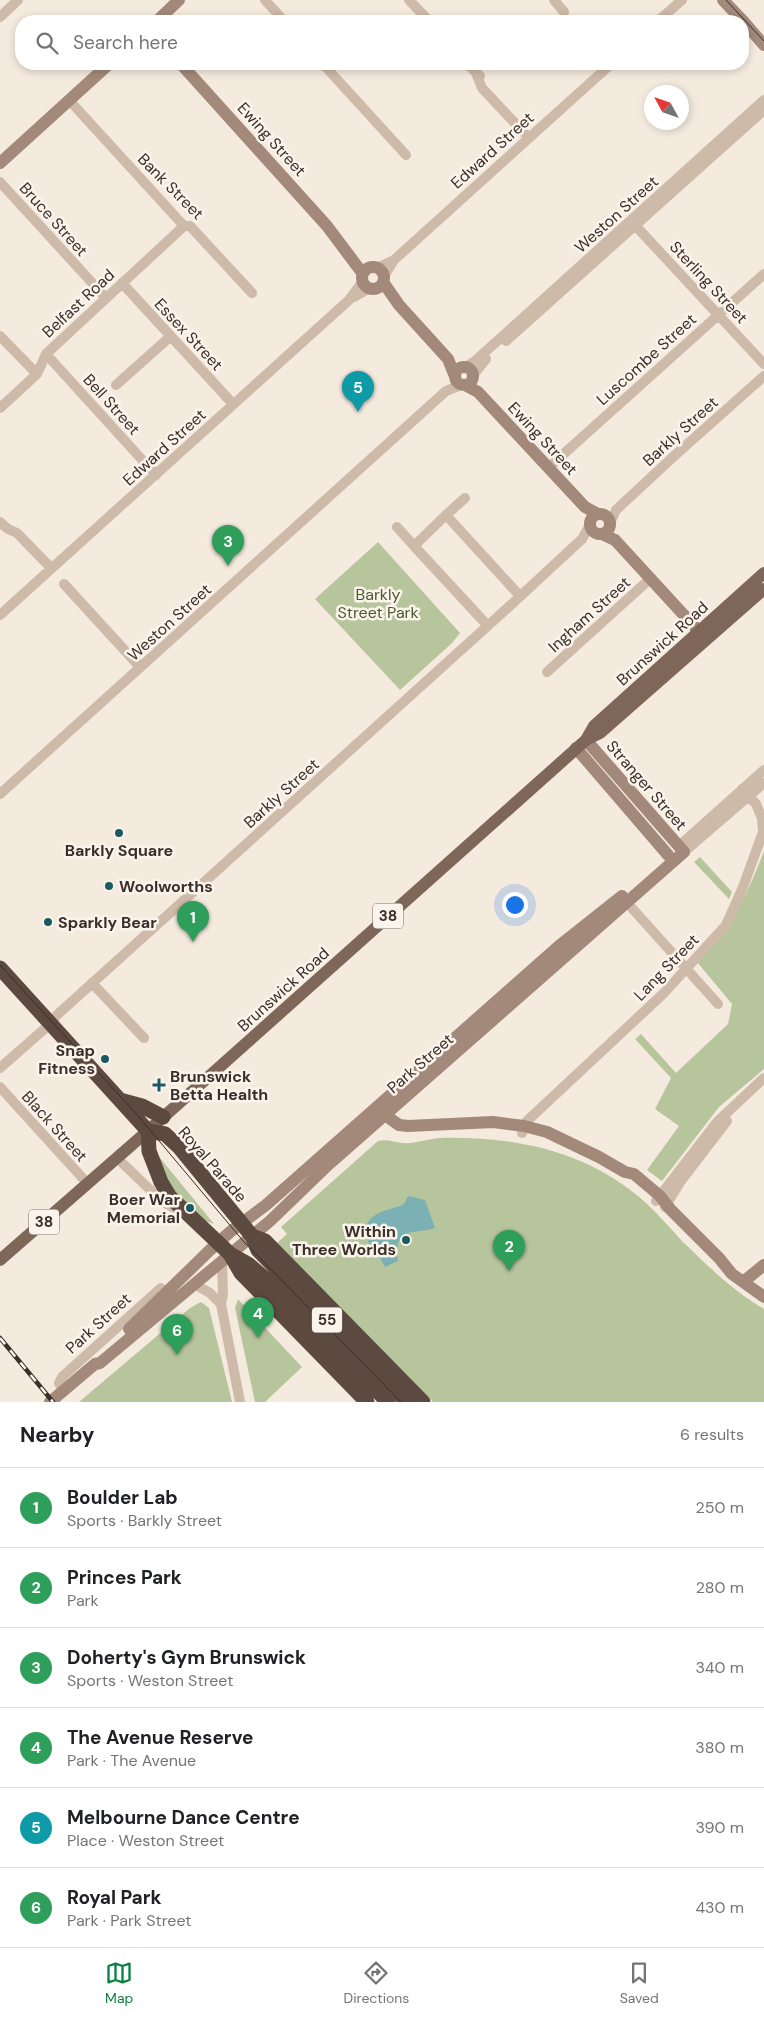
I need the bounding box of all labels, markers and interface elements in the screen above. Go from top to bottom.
search box [15,15,749,70]
icon: search [33,29,61,57]
text: Search here [73,30,178,55]
north arrow [644,85,689,130]
street label: Ewing Street [233,98,310,181]
street label: Edward Street [446,107,538,193]
street label: Bank Street [133,149,208,224]
street label: Weston Street [570,171,663,258]
street label: Bruce Street [15,178,92,261]
street label: Sterling Street [665,237,752,328]
street label: Belfast Road [38,264,119,342]
street label: Essex Street [150,294,227,375]
street label: Luscombe Street [592,309,701,410]
street label: Bell Street [79,369,145,439]
pin: 5 [342,371,374,412]
street label: Barkly Street [638,392,722,471]
street label: Ewing Street [503,397,582,479]
street label: Edward Street [118,404,210,490]
pin: 3 [212,525,244,566]
street label: Ingham Street [544,572,635,657]
street label: Weston Street [123,579,216,666]
park label: Barkly Street Park [337,584,419,623]
street label: Brunswick Road [612,597,713,690]
street label: Stranger Street [602,736,691,835]
street label: Barkly Street [239,754,323,833]
marker: Barkly Square [113,827,125,839]
place label: Barkly Square [65,840,173,861]
place label: Woolworths [119,876,213,897]
marker: Woolworths [103,880,115,892]
your location [502,892,528,918]
pin: 1 [177,901,209,942]
road number: 38 [373,904,403,928]
place label: Sparkly Bear [58,912,157,933]
marker: Sparkly Bear [42,916,54,928]
street label: Lang Street [629,930,703,1005]
street label: Brunswick Road [233,943,334,1036]
street label: Park Street [383,1029,458,1098]
place label: Snap Fitness [38,1040,95,1079]
marker: Snap Fitness [99,1053,111,1065]
place label: Brunswick Betta Health [170,1066,268,1105]
marker: Brunswick Betta Health [152,1078,166,1092]
street label: Black Street [17,1086,92,1166]
street label: Royal Parade [174,1122,251,1207]
place label: Boer War Memorial [107,1189,180,1228]
marker: Boer War Memorial [184,1202,196,1214]
road number: 38 [29,1210,59,1234]
place label: Within Three Worlds [292,1221,396,1260]
pin: 2 [493,1230,525,1271]
marker: Within Three Worlds [400,1234,412,1246]
street label: Park Street [61,1288,136,1358]
pin: 4 [242,1297,274,1338]
road number: 55 [312,1308,342,1332]
pin: 6 [161,1314,193,1355]
text: Nearby [20,1421,94,1449]
text: 6 results [680,1424,744,1445]
text: Boulder Lab [67,1485,178,1510]
text: 1 [33,1497,39,1518]
text: 250 m [696,1497,744,1518]
text: Sports · Barkly Street [67,1510,222,1531]
text: Princes Park [67,1565,182,1590]
text: 2 [31,1577,41,1598]
text: 280 m [696,1577,744,1598]
text: Park [67,1590,99,1611]
text: Doherty's Gym Brunswick [67,1645,306,1670]
text: 3 [31,1657,41,1678]
text: 340 m [695,1657,744,1678]
text: Sports · Weston Street [67,1670,233,1691]
text: The Avenue Reserve [67,1725,253,1750]
text: 4 [31,1737,41,1758]
text: 380 m [695,1737,744,1758]
text: Park · The Avenue [67,1750,196,1771]
text: Melbourne Dance Centre [67,1805,300,1830]
text: 5 [31,1817,41,1838]
text: 390 m [696,1817,744,1838]
text: Place · Weston Street [67,1830,224,1851]
text: Royal Park [67,1885,161,1910]
text: 6 [31,1897,41,1918]
text: 430 m [695,1897,744,1918]
text: Park · Park Street [67,1910,191,1931]
tab: Map [105,1959,133,2007]
tab: Directions [344,1959,409,2007]
tab: Saved [620,1959,659,2007]

